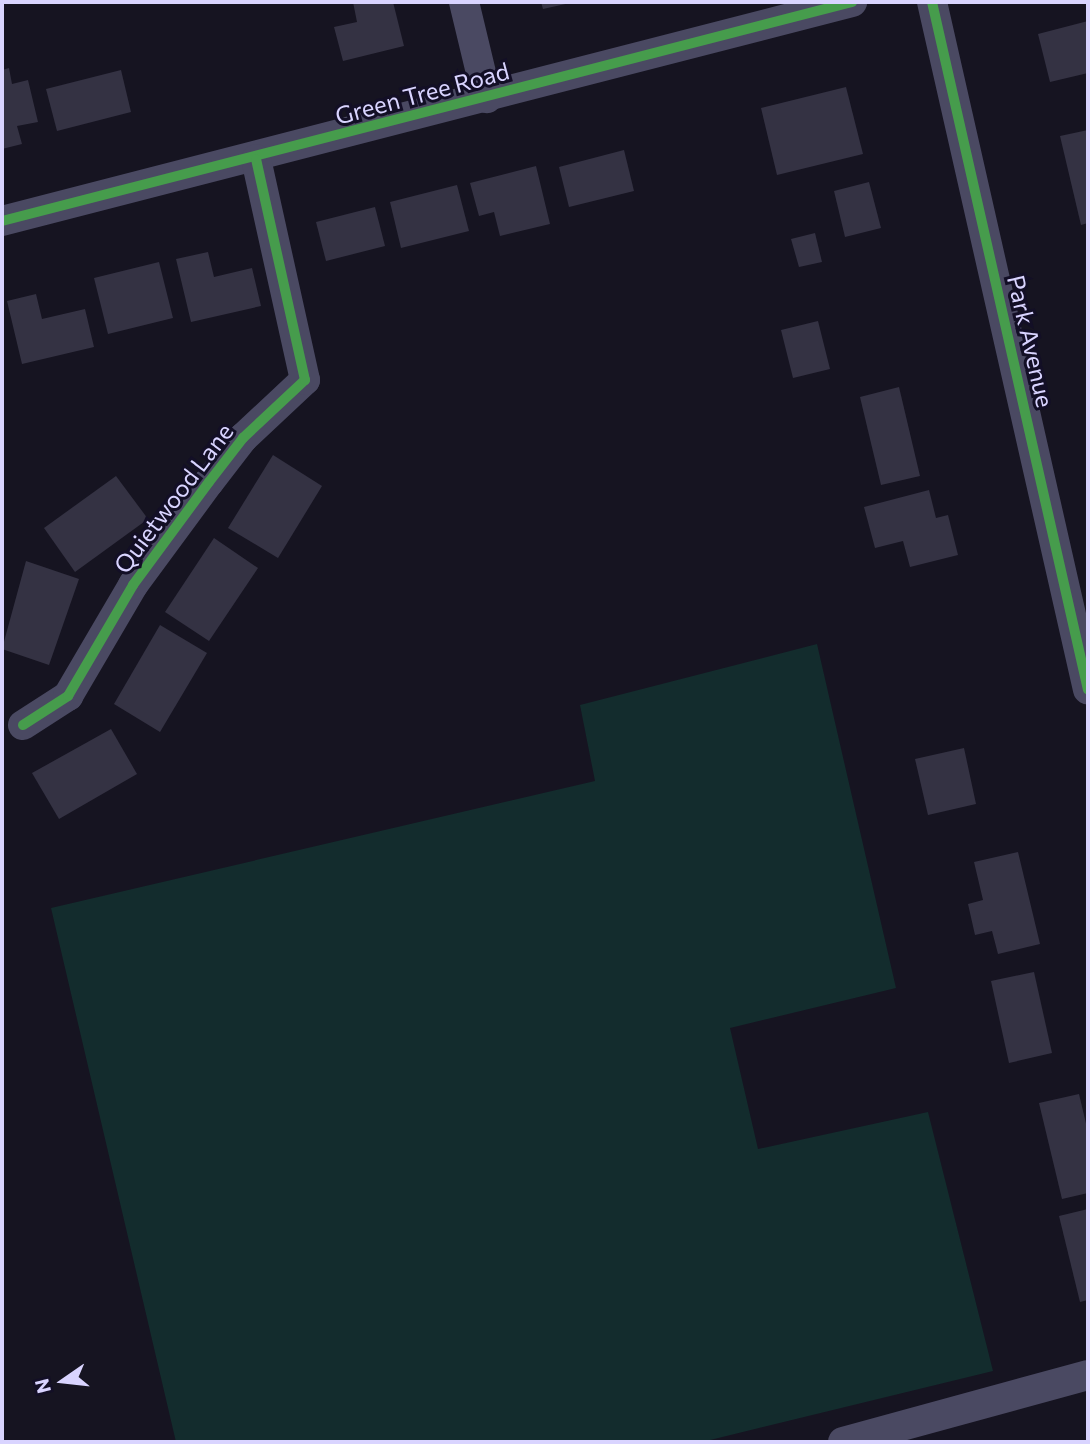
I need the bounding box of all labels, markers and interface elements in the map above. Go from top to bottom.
street label: Green Tree Road [332,56,512,130]
street label: Park Avenue [1002,272,1060,410]
street label: Quietwood Lane [107,417,239,579]
north arrow [28,1346,98,1416]
text: N [29,1377,55,1396]

